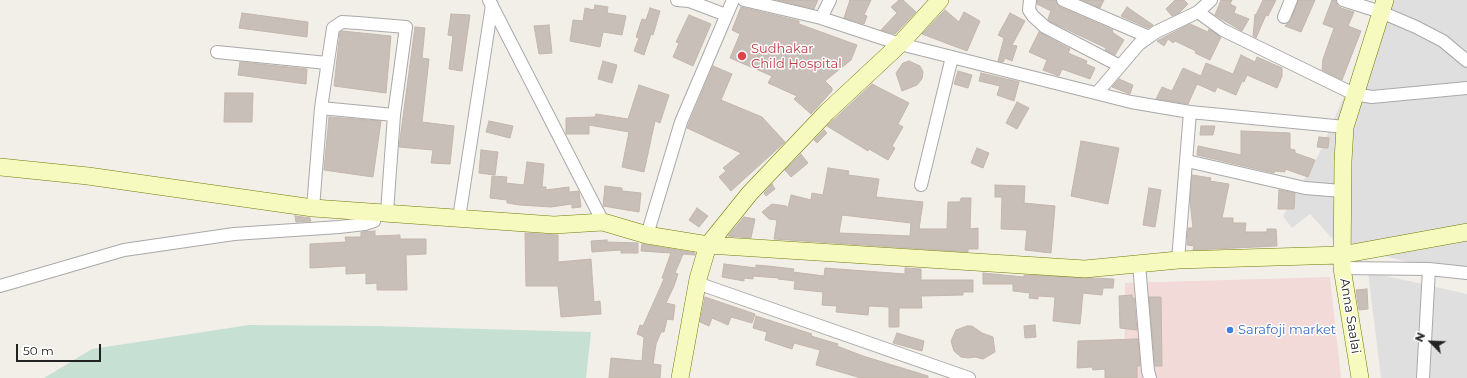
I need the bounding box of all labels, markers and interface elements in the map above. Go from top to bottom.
place label: Sudhakar Child Hospital [751,41,842,72]
marker: Sudhakar Child Hospital [736,50,748,62]
street label: Anna Saalai [1336,277,1364,355]
place label: Sarafoji market [1238,322,1336,338]
north arrow [1411,322,1451,362]
marker: Sarafoji market [1225,325,1235,335]
text: N [1412,330,1428,344]
scale bar [18,336,103,362]
text: 50 m [23,343,54,358]

